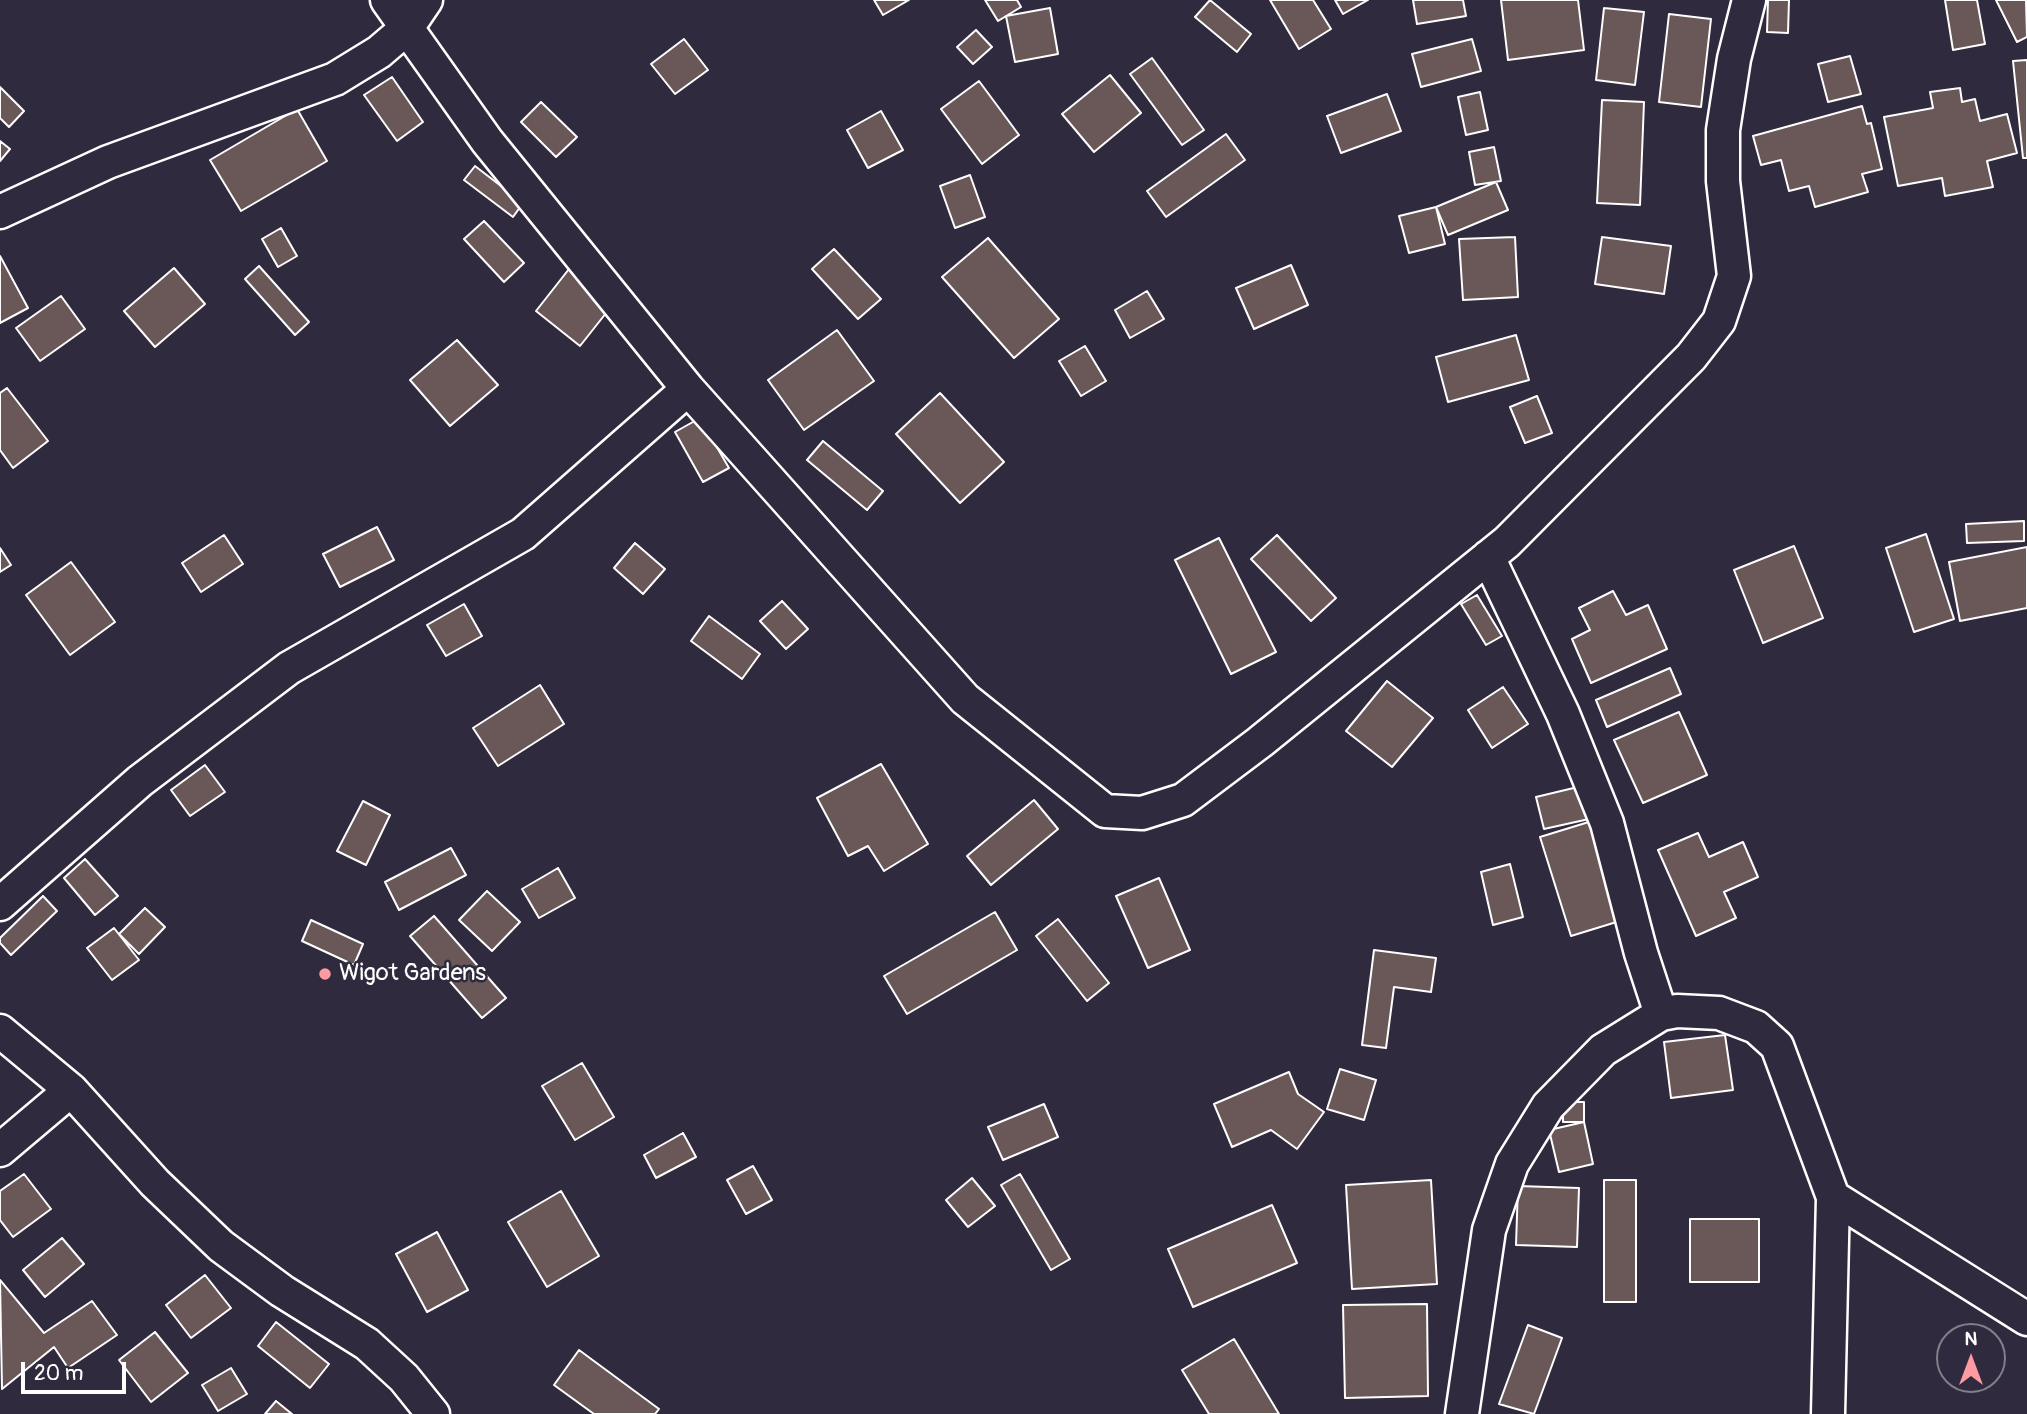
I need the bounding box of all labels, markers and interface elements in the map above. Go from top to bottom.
place label: Wigot Gardens [339,960,486,988]
marker: Wigot Gardens [317,966,333,982]
north arrow [1936,1323,2006,1393]
text: N [1965,1327,1977,1351]
scale bar [24,1348,130,1392]
text: 20 m [34,1360,83,1387]

